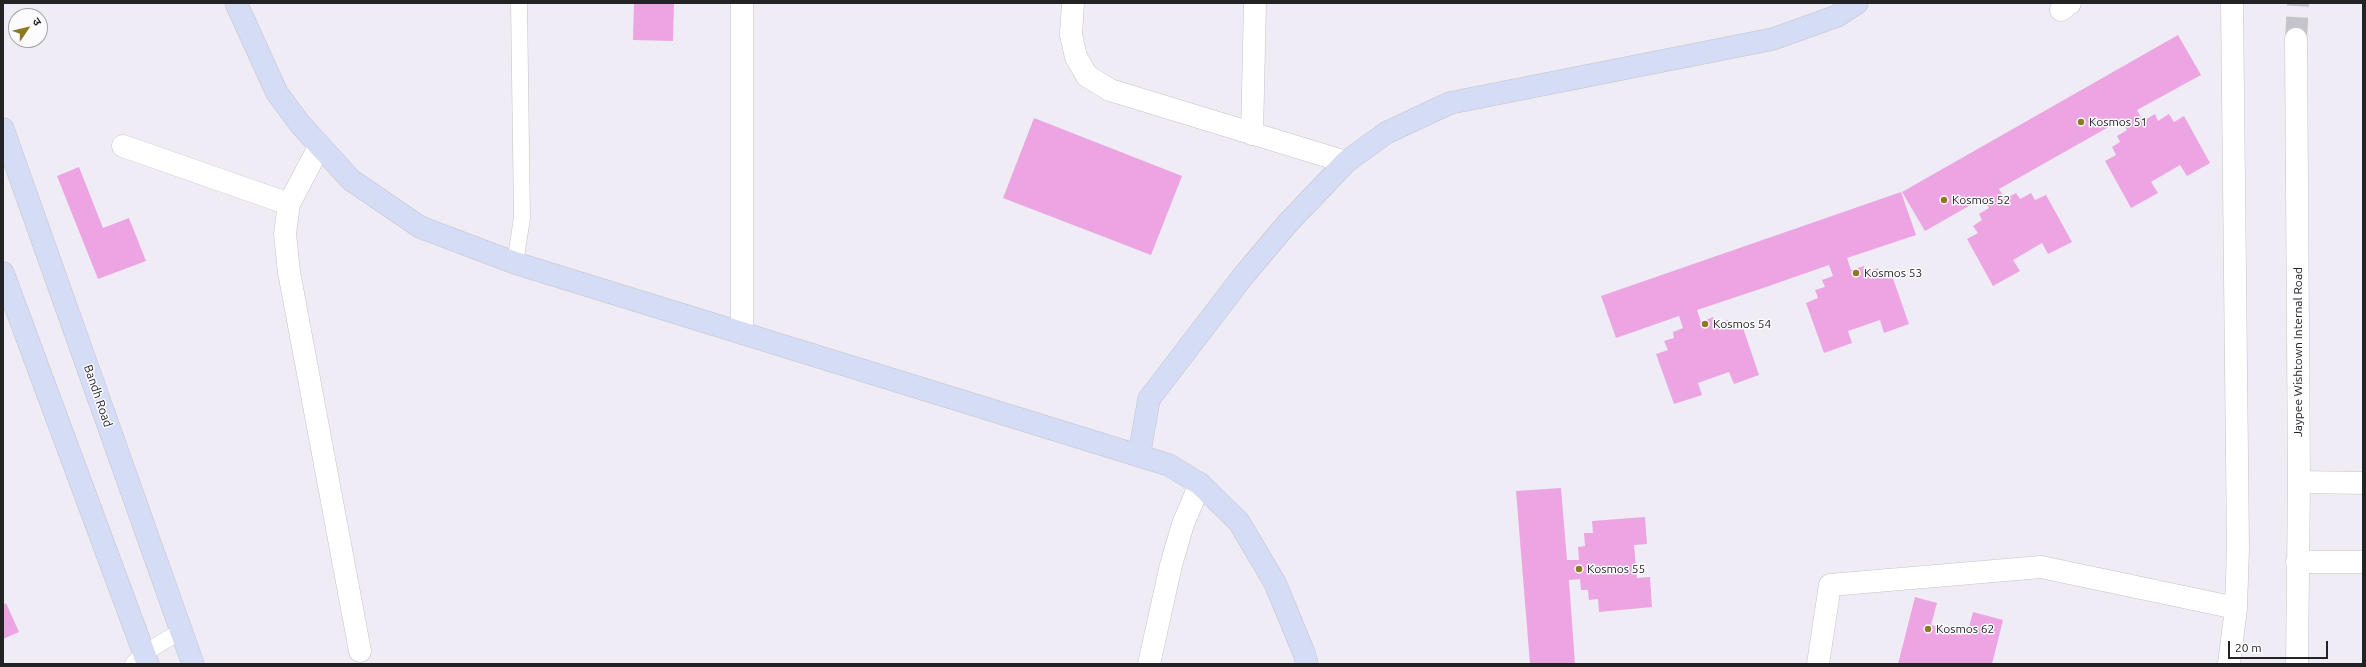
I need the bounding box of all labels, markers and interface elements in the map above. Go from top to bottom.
north arrow [8,8,48,48]
text: उ [30,16,44,28]
place label: Kosmos 51 [2089,115,2147,129]
marker: Kosmos 51 [2076,117,2086,127]
place label: Kosmos 52 [1952,193,2010,207]
marker: Kosmos 52 [1939,195,1949,205]
place label: Kosmos 53 [1864,266,1922,280]
street label: Jaypee Wishtown Internal Road [2291,267,2305,437]
marker: Kosmos 53 [1851,268,1861,278]
place label: Kosmos 54 [1713,317,1771,331]
marker: Kosmos 54 [1700,319,1710,329]
street label: Bandh Road [81,363,115,429]
place label: Kosmos 55 [1587,562,1645,576]
marker: Kosmos 55 [1574,564,1584,574]
place label: Kosmos 62 [1936,622,1994,636]
marker: Kosmos 62 [1923,624,1933,634]
scale bar [2230,633,2330,659]
text: 20 m [2235,641,2262,654]

